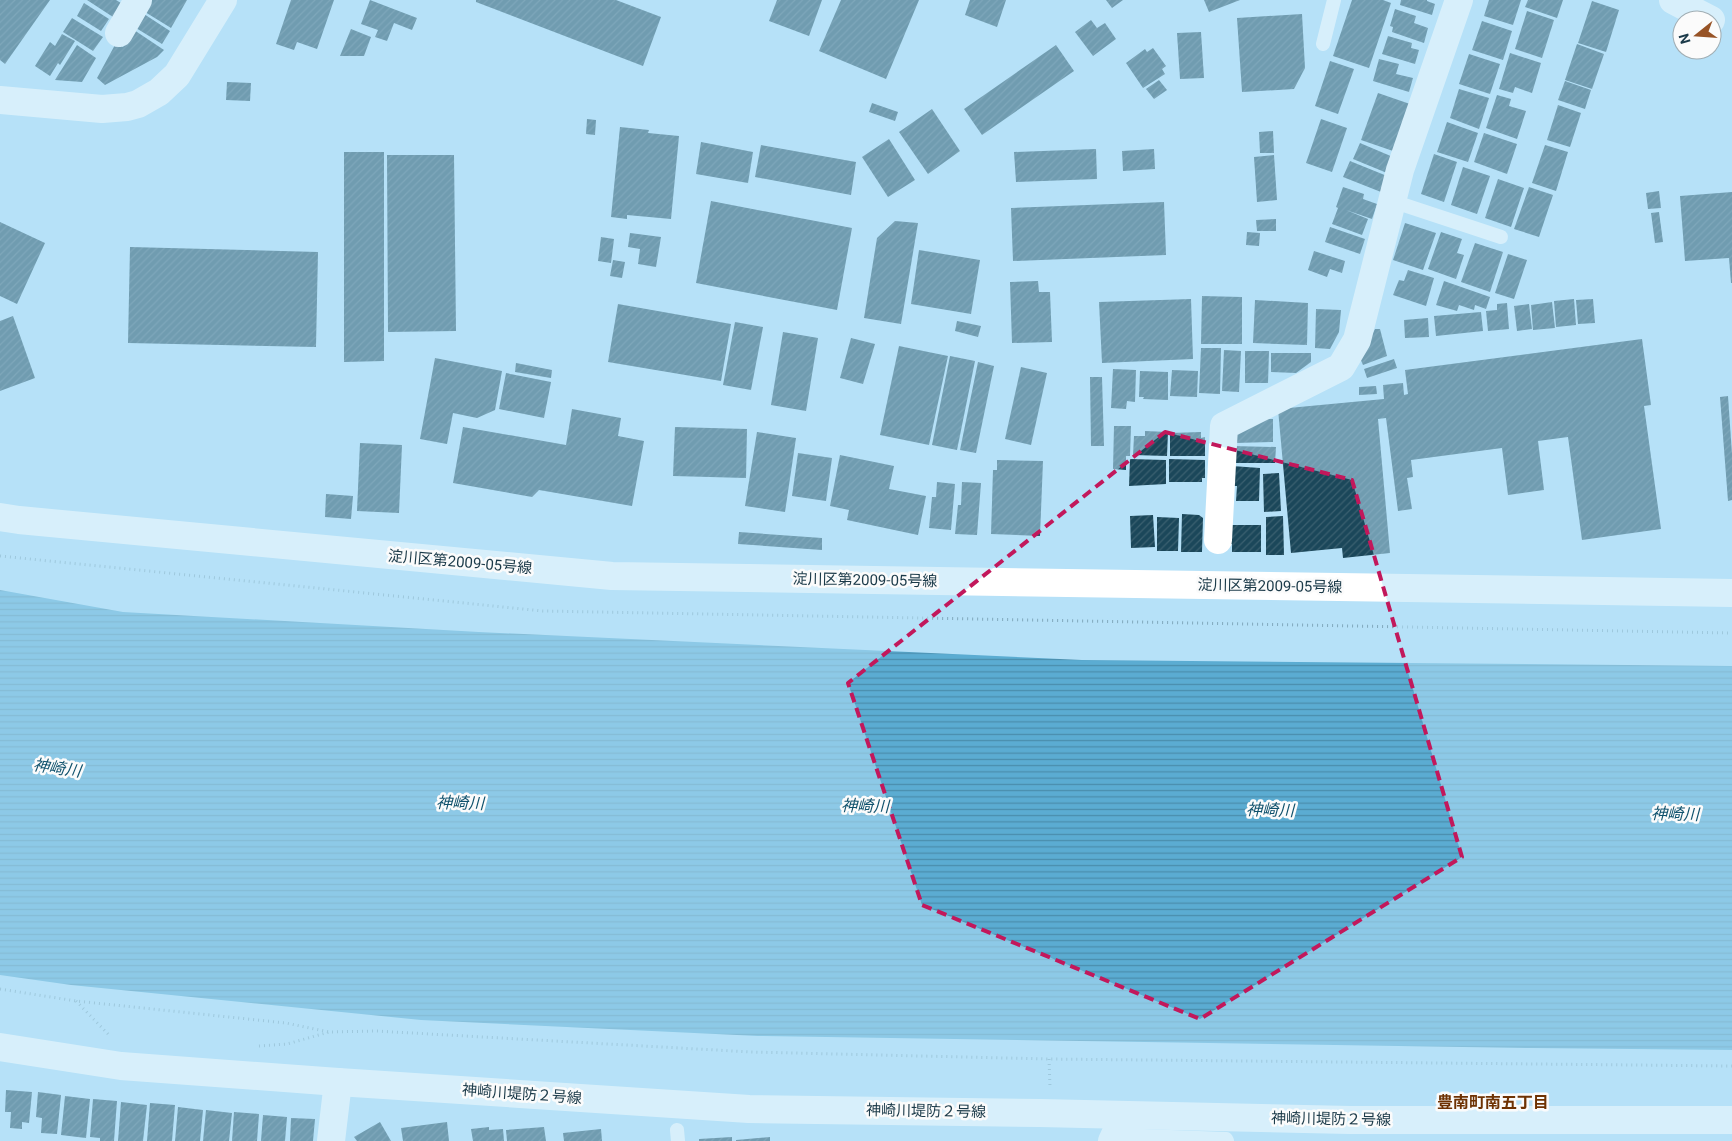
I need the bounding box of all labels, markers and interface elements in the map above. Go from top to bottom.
north arrow [1672,10,1722,60]
text: N [1675,32,1694,46]
street label: 淀川区第2009-05号線 [387,547,533,577]
street label: 淀川区第2009-05号線 [792,570,938,590]
street label: 淀川区第2009-05号線 [1197,576,1343,596]
water label: 神崎川 [32,755,84,781]
water label: 神崎川 [436,793,486,813]
water label: 神崎川 [841,796,891,816]
water label: 神崎川 [1246,800,1296,820]
water label: 神崎川 [1651,804,1701,824]
street label: 神崎川堤防２号線 [462,1081,582,1107]
district label: 豊南町南五丁目 [1437,1093,1549,1112]
street label: 神崎川堤防２号線 [866,1101,986,1121]
street label: 神崎川堤防２号線 [1271,1109,1391,1129]

